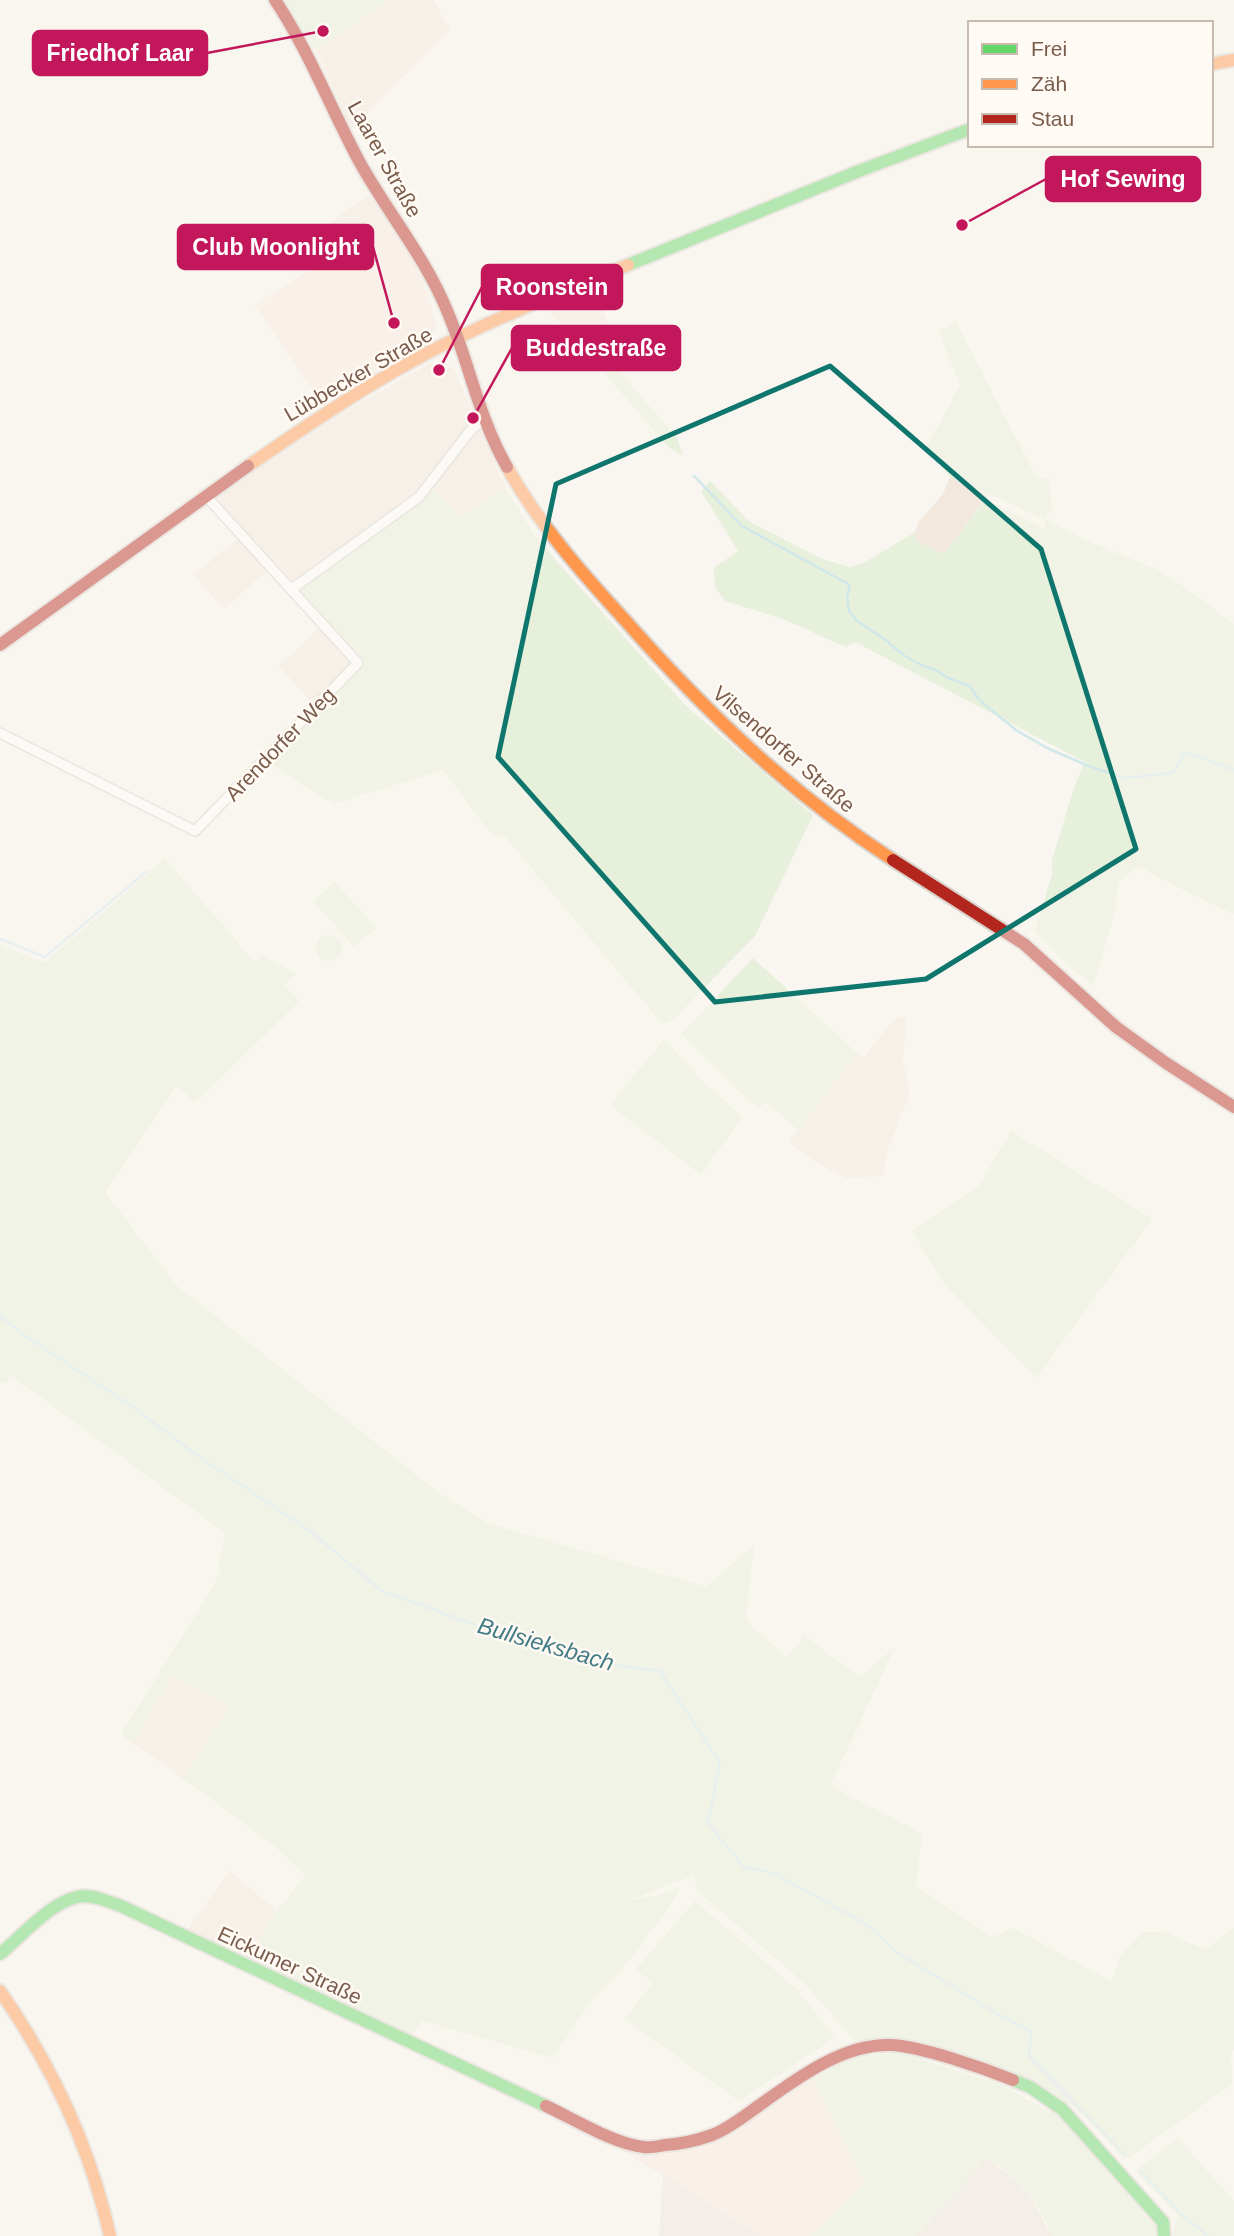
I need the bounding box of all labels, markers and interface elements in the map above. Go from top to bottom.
legend [968,21,1213,147]
callout: Friedhof Laar [33,31,207,75]
text: Frei [1031,37,1067,60]
text: Friedhof Laar [47,40,194,66]
text: Zäh [1031,72,1067,95]
street label: Laarer Straße [344,97,426,221]
text: Stau [1031,107,1074,130]
callout: Hof Sewing [1046,157,1200,201]
text: Hof Sewing [1060,166,1186,192]
callout: Club Moonlight [178,225,373,269]
text: Club Moonlight [192,234,360,260]
callout: Roonstein [482,265,622,309]
text: Roonstein [496,274,608,300]
street label: Lübbecker Straße [280,322,436,426]
callout: Buddestraße [512,326,680,370]
text: Buddestraße [526,335,666,361]
street label: Vilsendorfer Straße [708,681,860,817]
street label: Arendorfer Weg [220,683,340,805]
water label: Bullsieksbach [475,1612,617,1676]
street label: Eickumer Straße [214,1922,366,2008]

